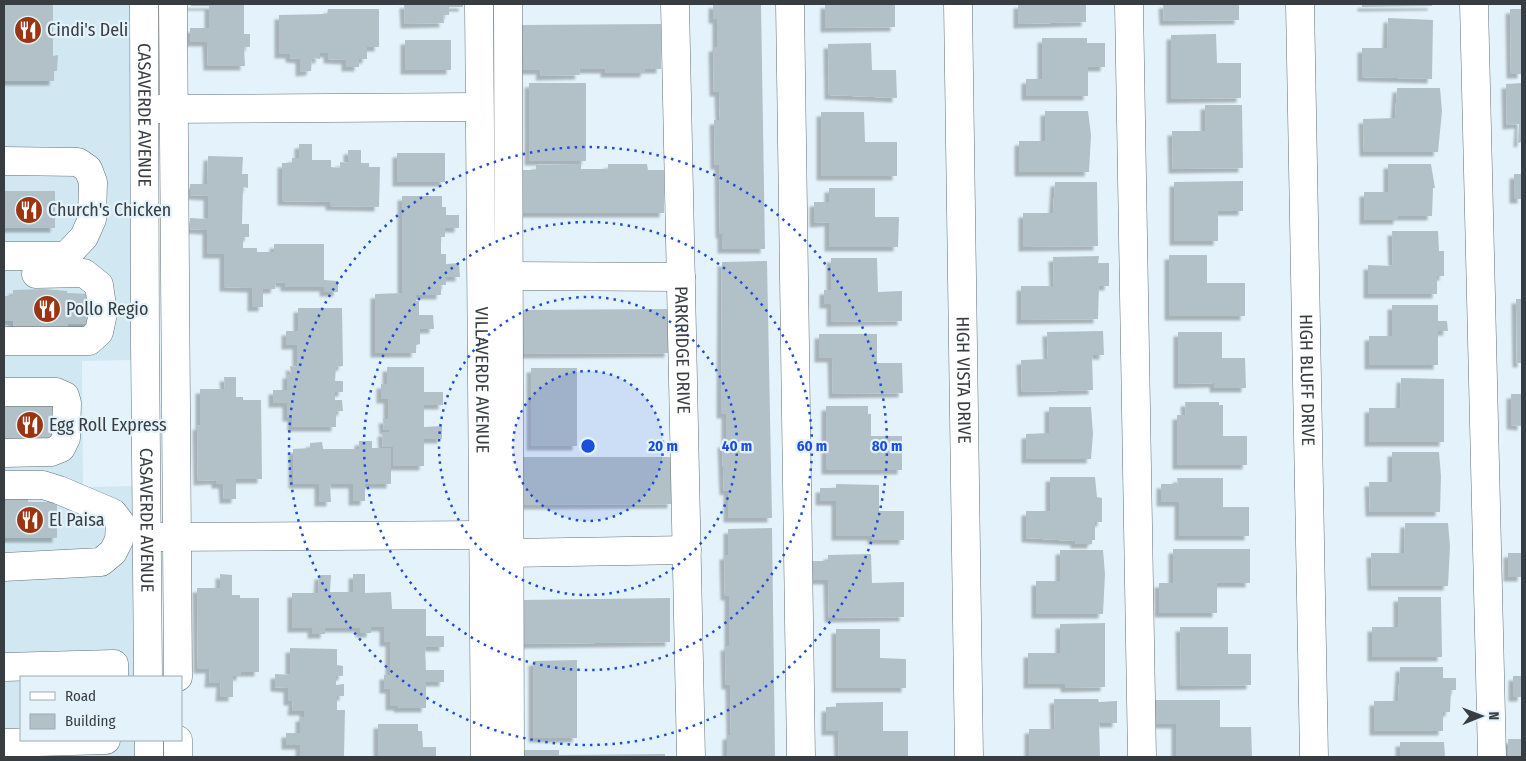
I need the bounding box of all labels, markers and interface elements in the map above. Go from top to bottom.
restaurant icon: Cindi's Deli [13,15,43,45]
place label: Cindi's Deli [47,19,128,41]
street label: CASAVERDE AVENUE [133,43,156,187]
restaurant icon: Church's Chicken [14,195,44,225]
place label: Church's Chicken [48,199,171,221]
street label: PARKRIDGE DRIVE [670,286,695,414]
restaurant icon: Pollo Regio [32,294,62,324]
place label: Pollo Regio [66,298,148,320]
street label: VILLAVERDE AVENUE [470,307,494,453]
street label: HIGH BLUFF DRIVE [1295,314,1319,446]
street label: HIGH VISTA DRIVE [952,316,975,444]
restaurant icon: Egg Roll Express [15,410,45,440]
place label: Egg Roll Express [49,414,167,436]
centre of rings [579,437,597,455]
text: 20 m [647,437,678,455]
text: 40 m [722,437,752,455]
text: 60 m [797,437,827,455]
text: 80 m [872,437,902,455]
street label: CASAVERDE AVENUE [135,448,158,592]
restaurant icon: El Paisa [15,505,45,535]
place label: El Paisa [49,509,105,531]
legend [20,676,182,741]
text: Road [65,687,96,705]
north arrow [1456,691,1506,741]
text: N [1485,711,1502,720]
text: Building [65,712,116,730]

